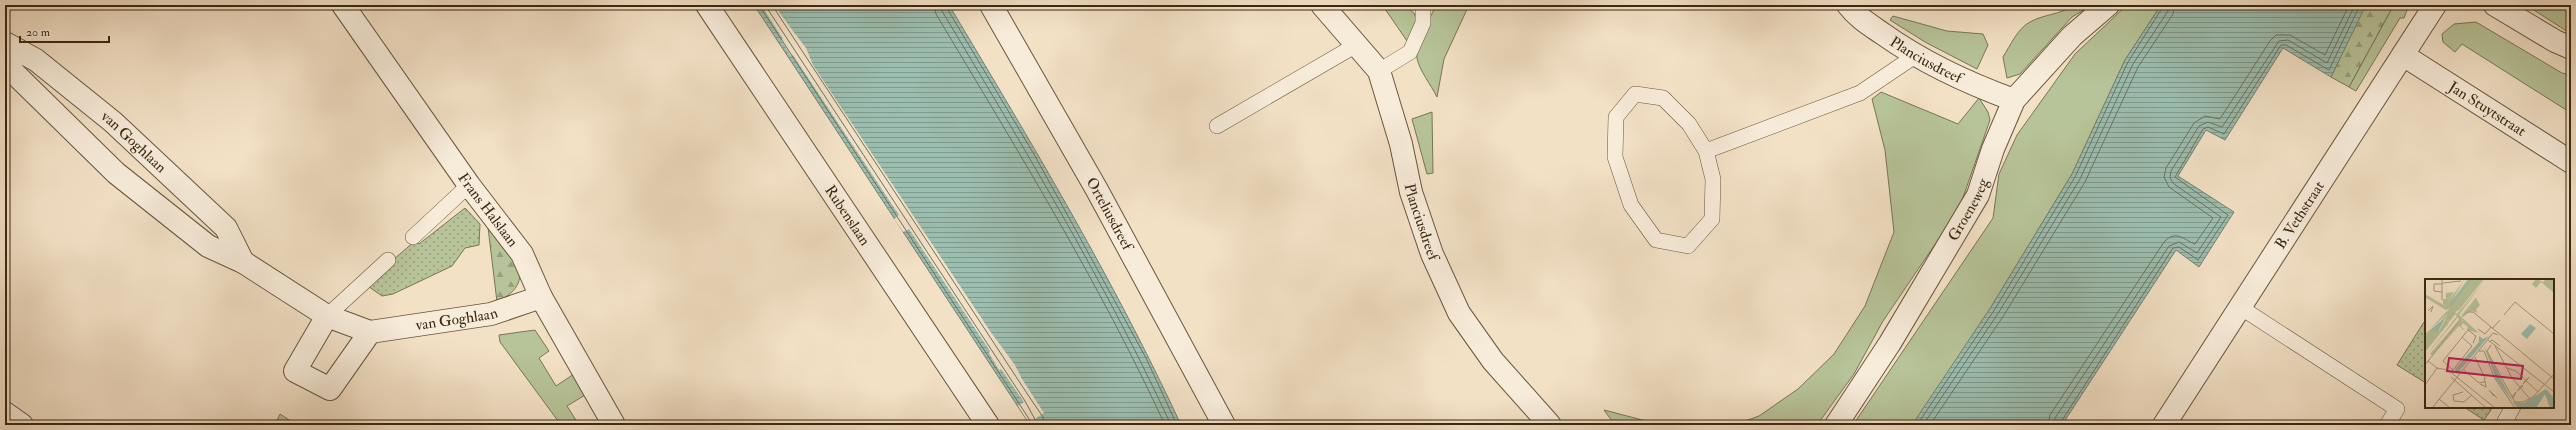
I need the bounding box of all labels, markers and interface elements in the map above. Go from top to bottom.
scale bar [20,18,109,44]
text: 20 m [26,25,51,40]
street label: Planciusdreef [1886,32,1967,89]
street label: Jan Stuytstraat [2443,77,2529,141]
street label: van Goghlaan [96,107,170,177]
street label: Frans Halslaan [453,169,522,251]
street label: Orteliusdreef [1082,174,1138,255]
street label: Groeneweg [1944,176,1993,244]
street label: B. Vethstraat [2271,178,2329,253]
street label: Rubenslaan [820,182,874,250]
street label: Planciusdreef [1400,182,1444,266]
inset map [2425,279,2554,408]
street label: van Goghlaan [413,303,501,335]

